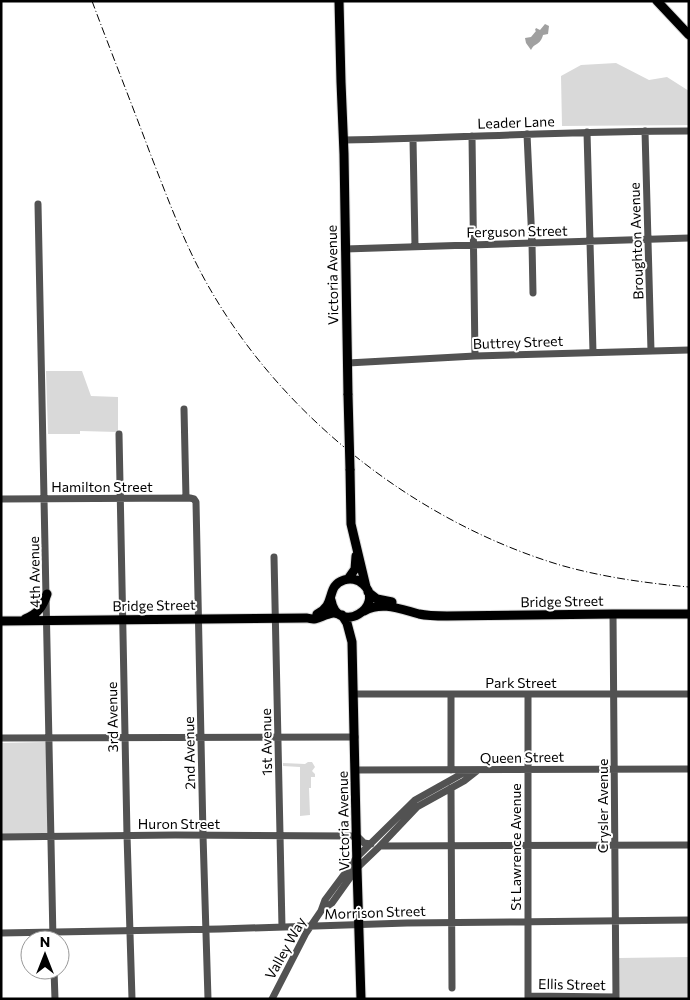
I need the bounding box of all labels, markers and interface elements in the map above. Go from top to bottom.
street label: Leader Lane [477,112,555,132]
street label: Broughton Avenue [625,182,647,300]
street label: Ferguson Street [466,222,568,240]
street label: Victoria Avenue [323,225,341,325]
street label: Buttrey Street [473,332,564,352]
street label: Hamilton Street [51,478,153,495]
street label: 4th Avenue [25,536,43,608]
street label: Bridge Street [520,592,604,610]
street label: Bridge Street [112,596,196,614]
street label: Park Street [485,674,557,691]
street label: 3rd Avenue [103,681,121,753]
street label: 1st Avenue [257,708,275,776]
street label: 2nd Avenue [180,716,198,790]
street label: Queen Street [480,748,565,766]
street label: Crysler Avenue [594,759,611,853]
street label: Victoria Avenue [334,771,352,871]
street label: St Lawrence Avenue [507,783,524,911]
street label: Huron Street [138,815,220,832]
street label: Morrison Street [324,902,426,922]
street label: Valley Way [261,914,309,982]
north arrow [20,930,70,980]
text: N [40,933,50,950]
street label: Ellis Street [538,975,606,993]

